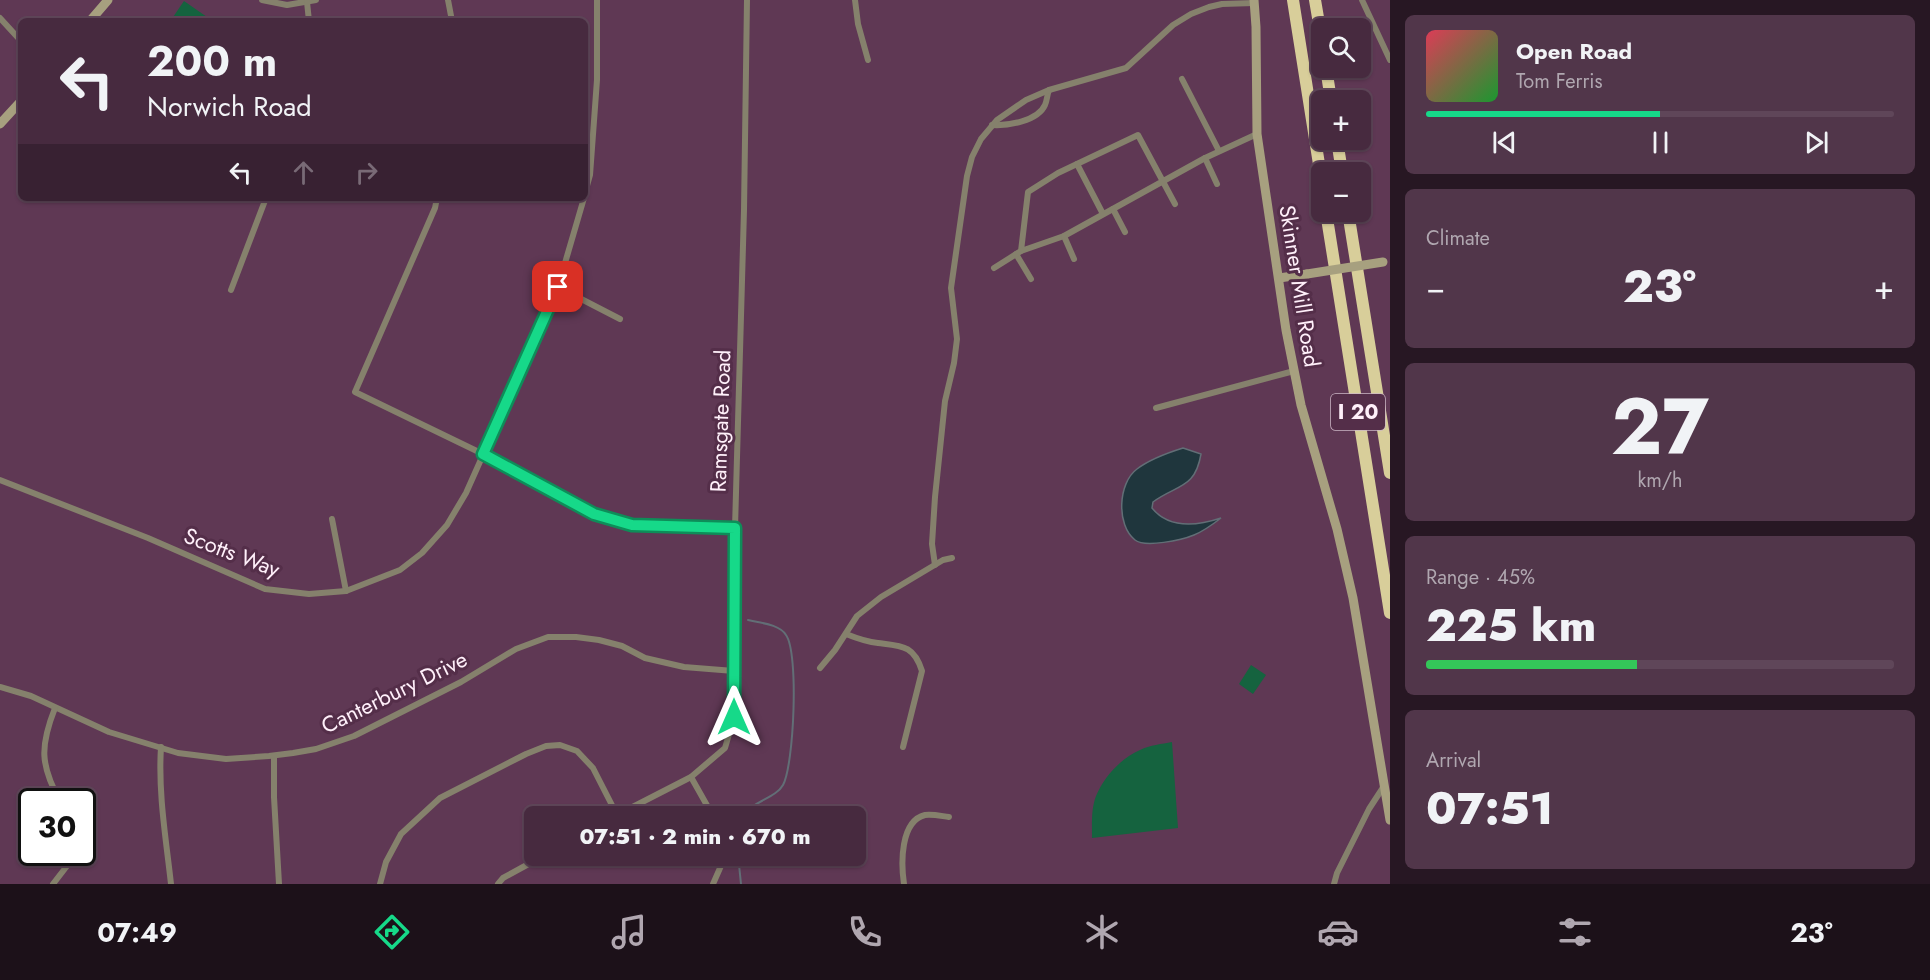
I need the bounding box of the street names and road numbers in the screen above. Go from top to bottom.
street label: Skinner Mill Road [1271,203,1329,369]
street label: Ramsgate Road [702,349,738,493]
road number: I 20 [1331,394,1385,430]
street label: Scotts Way [179,519,285,585]
street label: Canterbury Drive [316,643,472,741]

